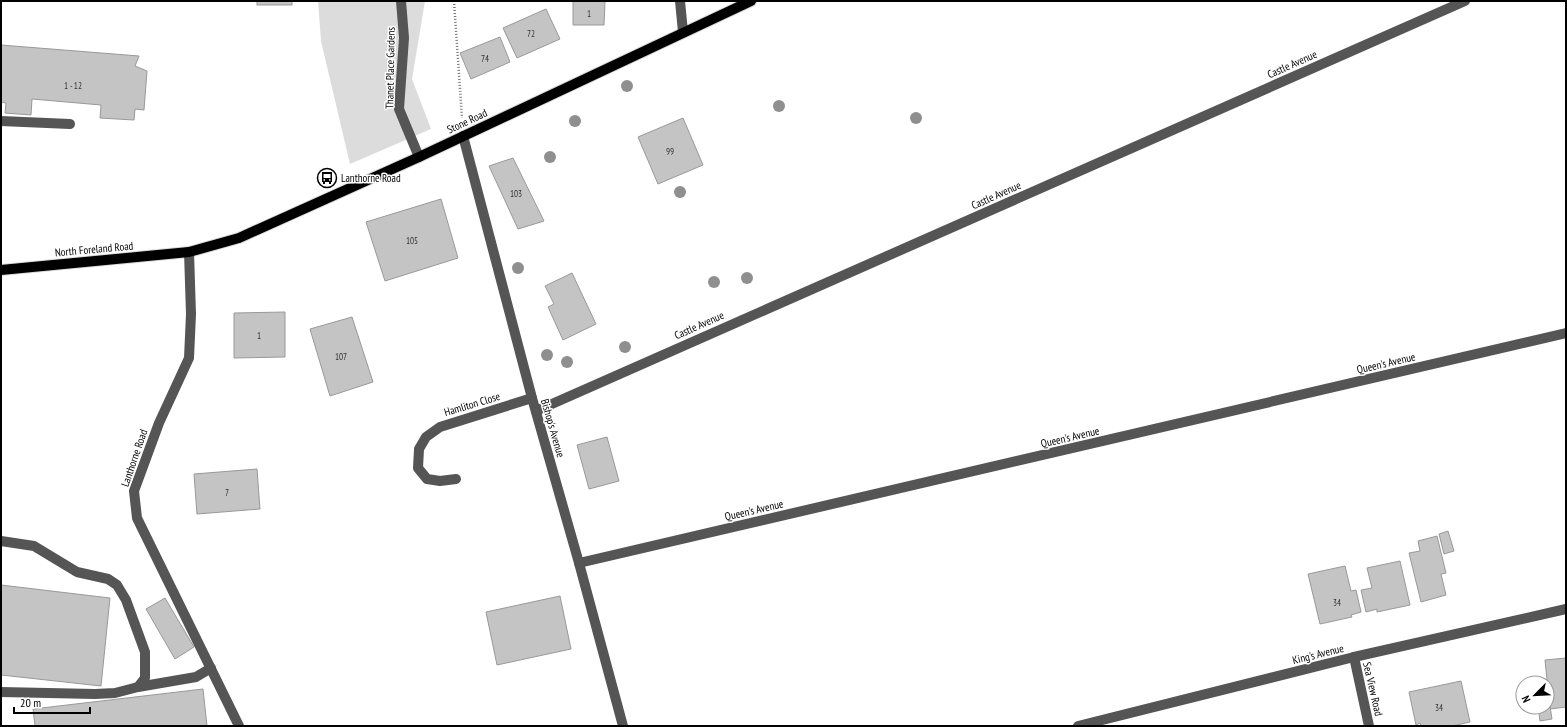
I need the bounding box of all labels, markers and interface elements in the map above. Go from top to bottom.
house number: 1 [587,8,591,19]
street label: Thanet Place Gardens [382,27,398,109]
house number: 72 [527,28,535,39]
street label: Castle Avenue [1265,47,1319,81]
house number: 74 [481,53,489,64]
house number: 1 - 12 [64,80,82,91]
street label: Stone Road [445,105,490,136]
house number: 99 [666,146,674,157]
bus stop icon: Lanthorne Road [316,167,338,189]
place label: Lanthorne Road [341,171,401,185]
street label: Castle Avenue [969,178,1023,212]
house number: 103 [510,188,522,199]
house number: 105 [406,235,418,246]
street label: North Foreland Road [54,239,134,259]
street label: Castle Avenue [672,308,726,342]
house number: 1 [257,330,261,341]
street label: Queen's Avenue [1355,349,1417,377]
house number: 107 [335,351,347,362]
street label: Hamliton Close [442,389,502,419]
street label: Bishop's Avenue [538,397,568,459]
street label: Queen's Avenue [1039,423,1101,451]
street label: Lanthorne Road [118,427,150,489]
house number: 7 [225,487,229,498]
street label: Queen's Avenue [723,496,785,524]
house number: 34 [1333,597,1341,608]
street label: King's Avenue [1291,641,1346,667]
street label: Sea View Road [1360,661,1386,718]
north arrow [1515,675,1555,715]
scale bar [14,689,90,715]
text: N [1518,693,1533,705]
text: 20 m [20,695,41,710]
house number: 34 [1435,702,1443,713]

